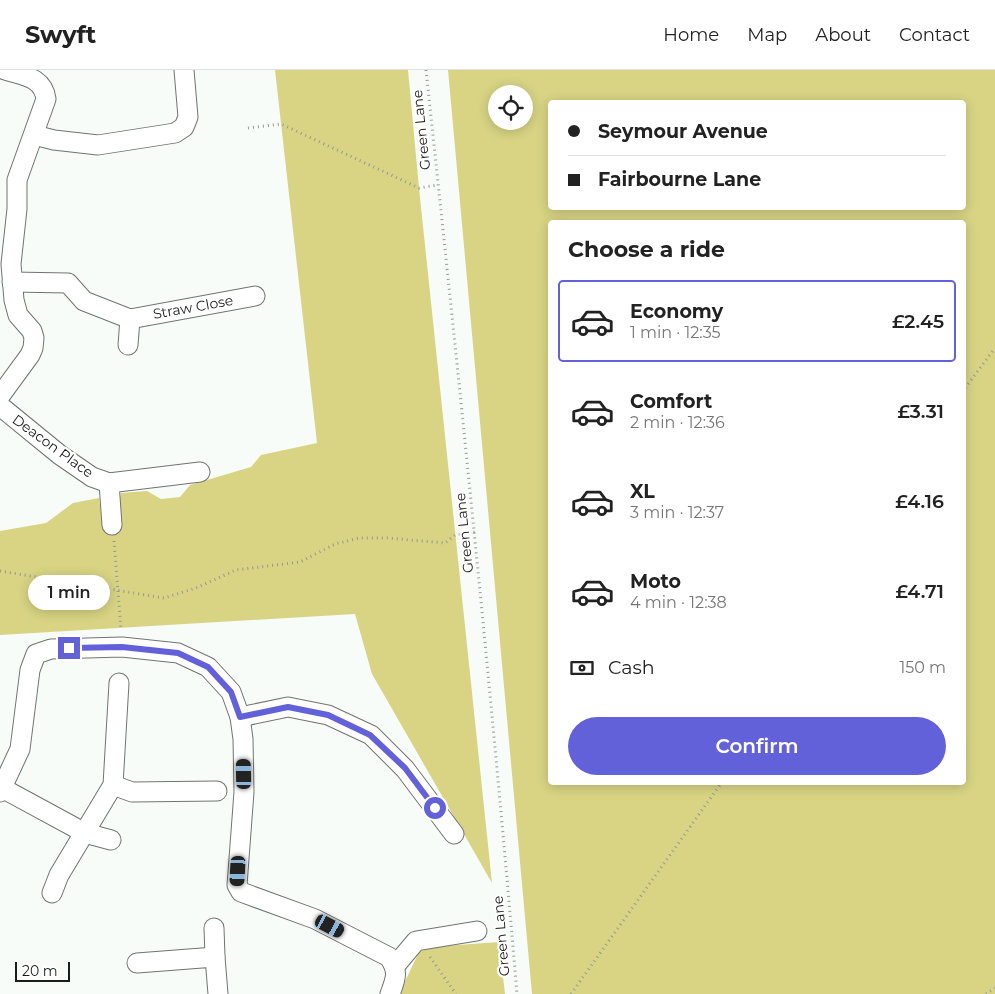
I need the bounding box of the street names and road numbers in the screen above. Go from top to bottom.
street label: Green Lane [408,89,434,171]
street label: Straw Close [151,291,235,323]
street label: Deacon Place [9,410,97,482]
street label: Green Lane [451,492,477,574]
street label: Green Lane [489,895,513,977]

